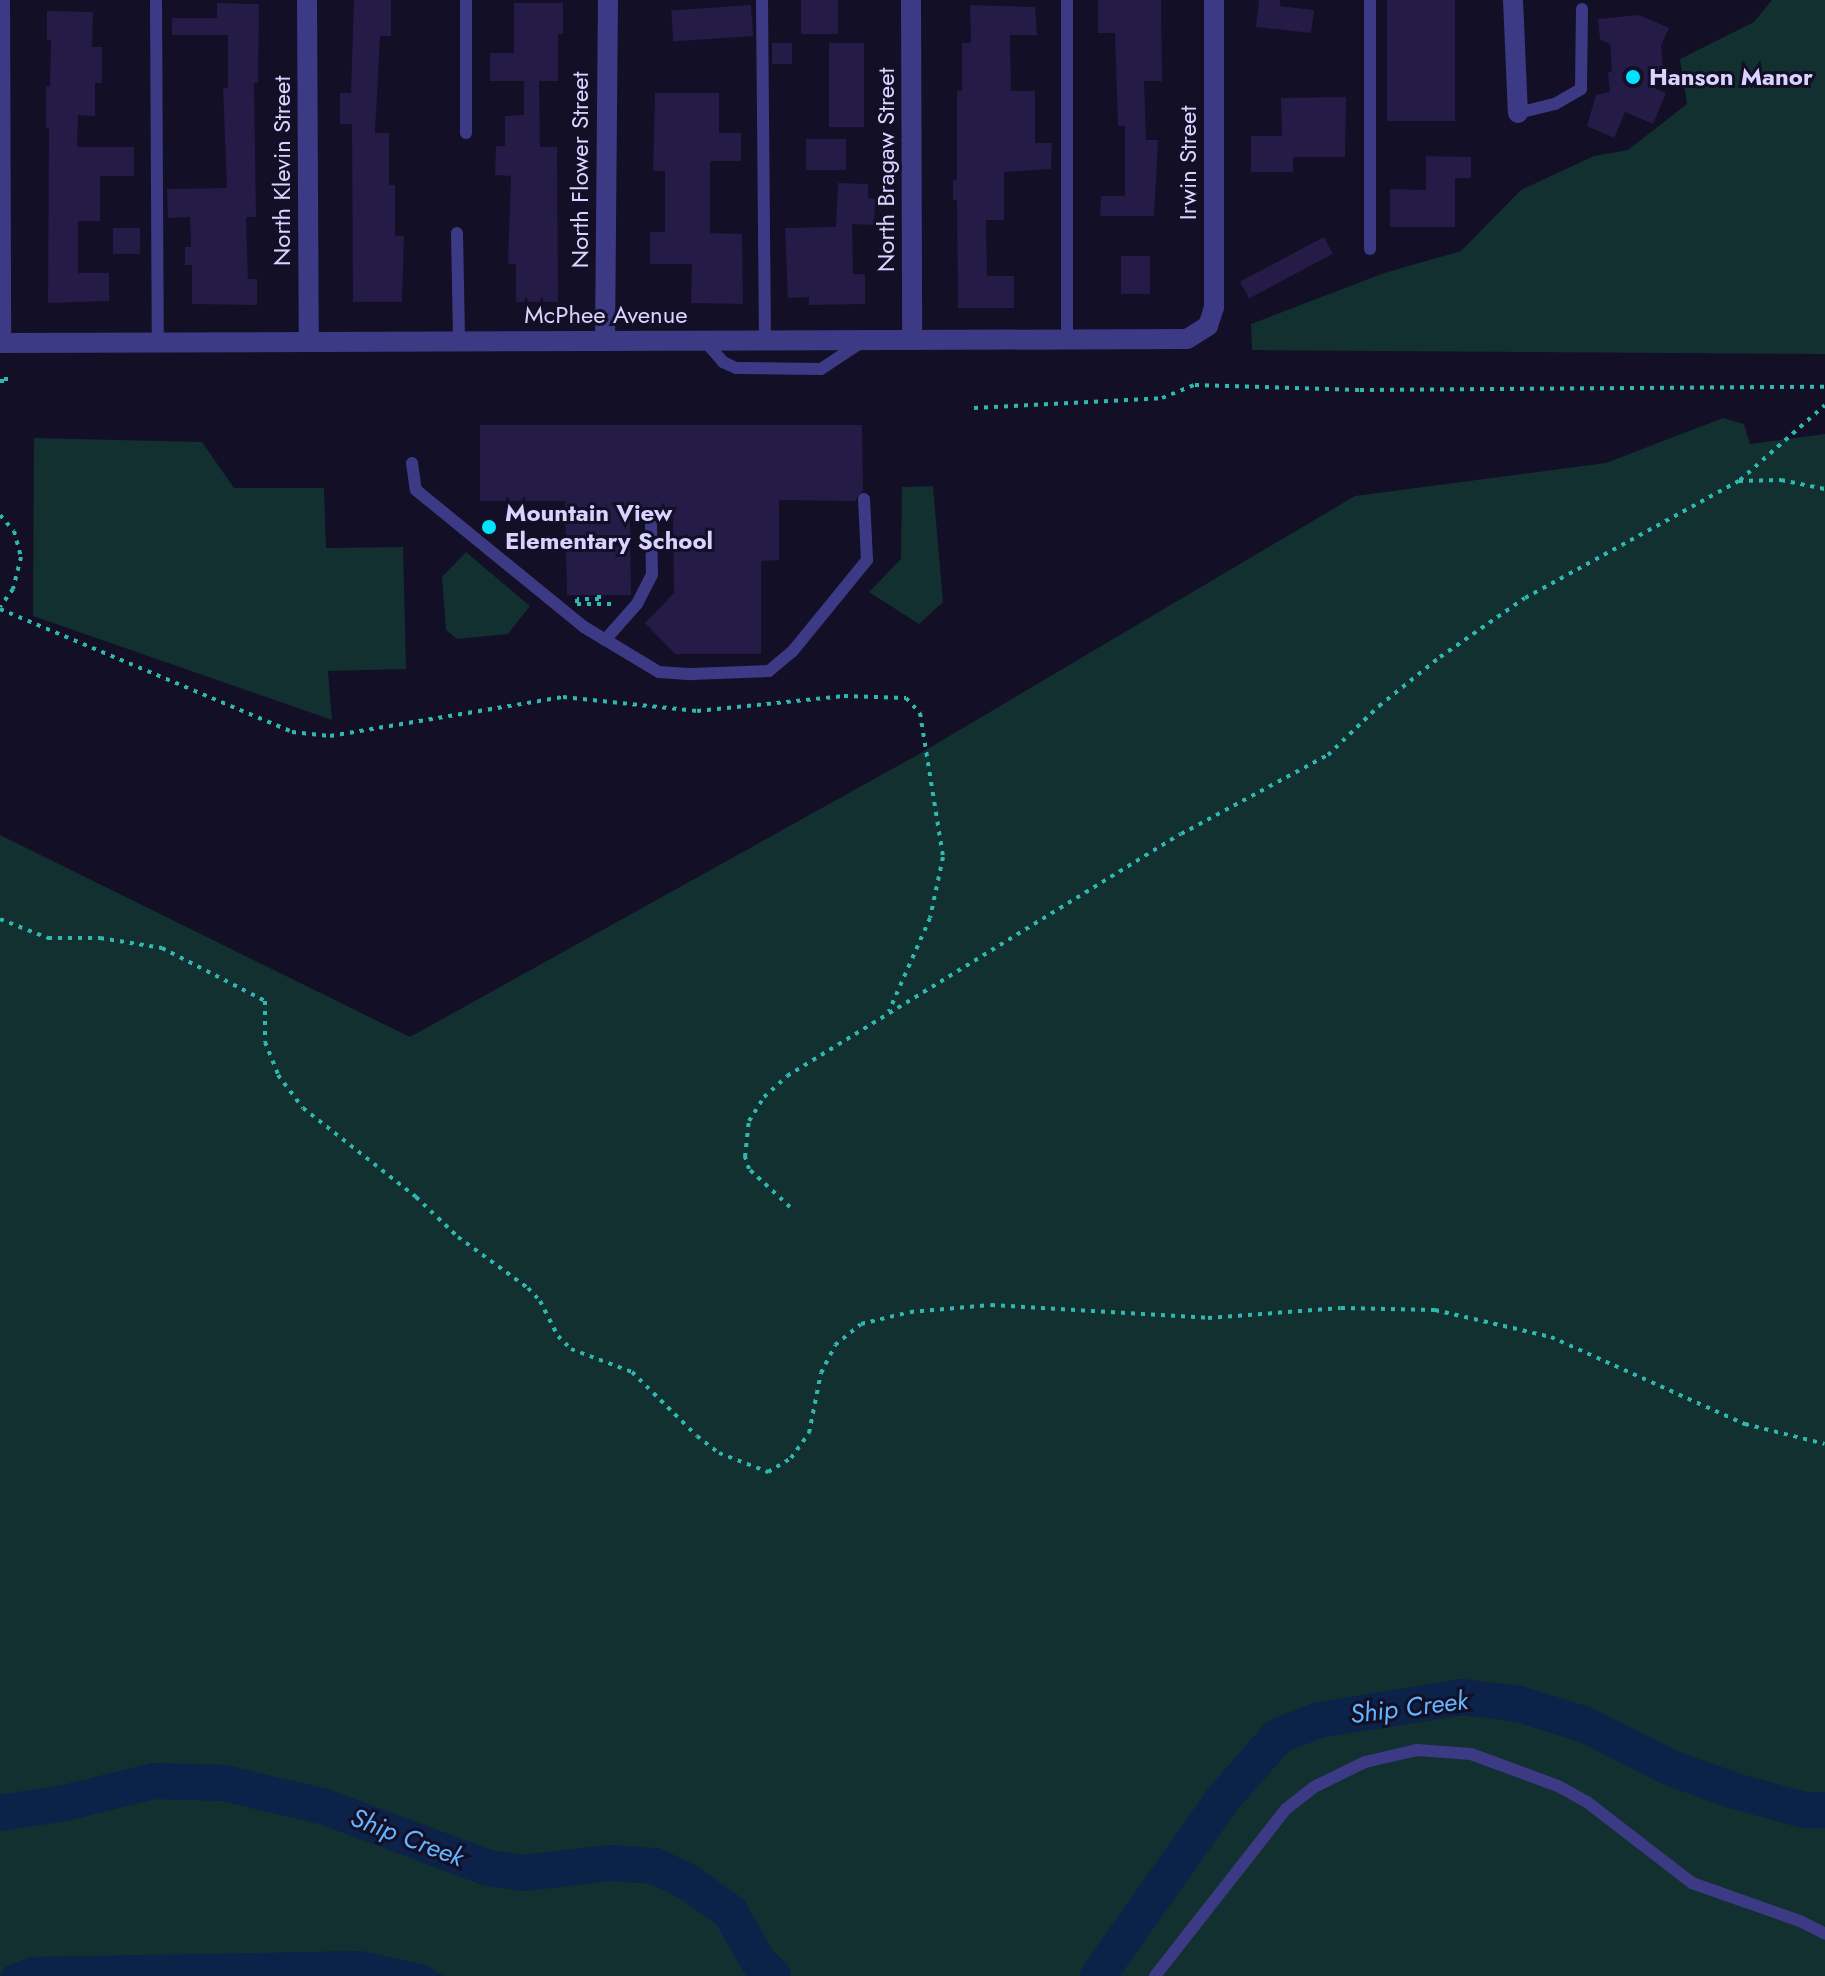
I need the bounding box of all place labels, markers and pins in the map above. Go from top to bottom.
place label: Hanson Manor [1649,63,1813,91]
marker: Hanson Manor [1624,68,1642,86]
place label: Mountain View Elementary School [505,499,713,555]
marker: Mountain View Elementary School [480,518,498,536]

